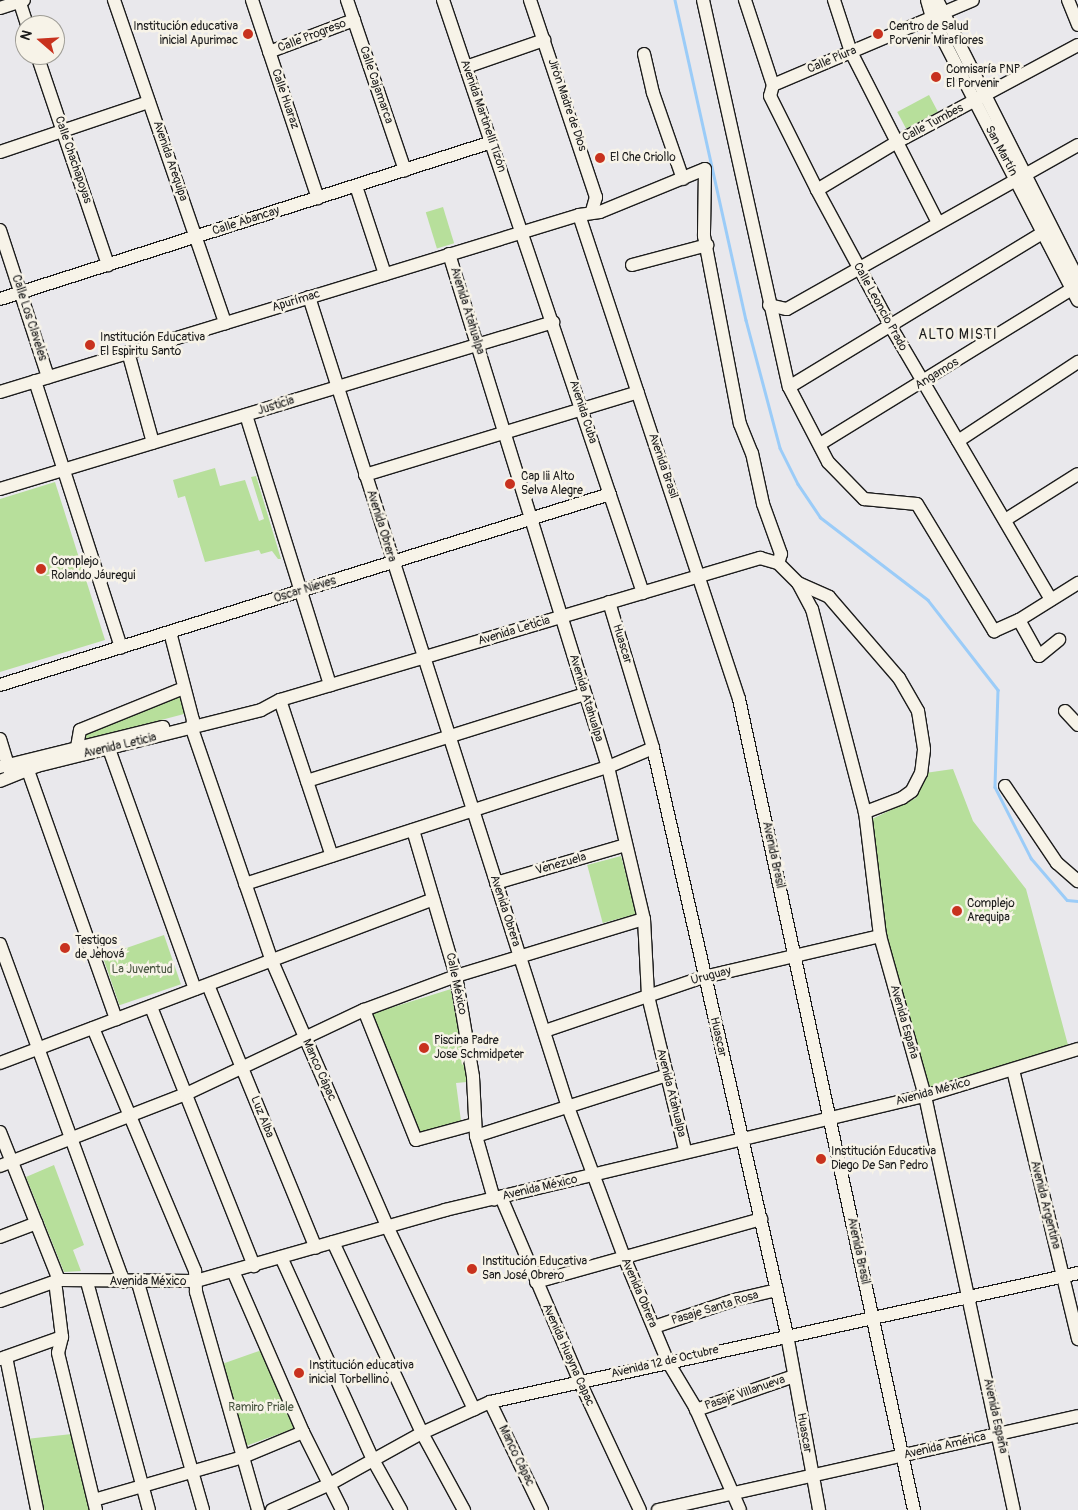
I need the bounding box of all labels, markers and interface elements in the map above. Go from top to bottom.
north arrow [15,15,65,65]
street label: Calle Progreso [276,16,348,56]
place label: Institución educativa inicial Apurimac [133,20,238,48]
place label: Centro de Salud Porvenir Miraflores [889,20,983,48]
marker: Centro de Salud Porvenir Miraflores [871,27,885,41]
text: N [17,28,36,43]
marker: Institución educativa inicial Apurimac [242,28,254,40]
street label: Calle Piura [805,43,859,77]
street label: Calle Cajamarca [356,44,396,126]
street label: Jirón Madre de Dios [544,57,590,153]
street label: Avenida Martinelli Tizón [457,58,509,174]
place label: Comisaría PNP El Porvenir [946,63,1020,91]
street label: Calle Huaraz [268,67,302,131]
marker: Comisaría PNP El Porvenir [930,71,942,83]
street label: Calle Tumbes [900,101,966,145]
street label: Calle Chachapoyas [51,114,95,206]
street label: Avenida Arequipa [150,119,190,203]
street label: San Martín [982,123,1020,179]
place label: El Che Criollo [610,151,676,165]
marker: El Che Criollo [594,152,606,164]
street label: Calle Abancay [211,203,281,239]
street label: Calle Leoncio Prado [850,260,910,354]
street label: Avenida Atahualpa [447,266,487,356]
street label: Calle Los Claveles [8,273,50,363]
street label: Apurímac [270,287,322,315]
district label: ALTO MISTI [917,327,999,343]
place label: Institución Educativa El Espiritu Santo [100,331,205,359]
marker: Institución Educativa El Espiritu Santo [84,339,96,351]
street label: Angamos [913,355,961,393]
street label: Avenida Cuba [566,378,600,446]
street label: Justicia [256,394,296,418]
street label: Avenida Brasil [645,431,681,501]
place label: Cap Iii Alto Selva Alegre [521,470,583,498]
marker: Cap Iii Alto Selva Alegre [503,477,517,491]
street label: Avenida Obrera [363,488,399,564]
place label: Complejo Rolando Jáuregui [51,555,136,583]
marker: Complejo Rolando Jáuregui [35,563,47,575]
street label: Oscar Nieves [272,574,338,606]
street label: Avenida Leticia [476,613,552,649]
street label: Huascar [609,623,635,665]
street label: Avenida Atahualpa [566,653,606,743]
street label: Avenida Leticia [82,731,158,761]
street label: Avenida Brasil [759,820,787,890]
street label: Venezuela [534,850,588,878]
street label: Avenida Obrera [487,873,523,949]
place label: Complejo Arequipa [967,897,1015,925]
marker: Complejo Arequipa [951,905,963,917]
place label: Testigos de Jehová [75,934,124,962]
marker: Testigos de Jehová [59,942,71,954]
street label: Calle México [442,952,470,1016]
park label: La Juventud [111,963,173,977]
street label: Uruguay [689,964,733,988]
street label: Avenida España [887,983,921,1061]
street label: Huascar [706,1016,730,1058]
place label: Piscina Padre Jose Schmidpeter [434,1034,524,1062]
street label: Manco Cápac [299,1037,339,1103]
marker: Piscina Padre Jose Schmidpeter [418,1042,430,1054]
street label: Avenida Atahualpa [653,1047,689,1139]
street label: Avenida México [894,1075,972,1109]
street label: Luz Alba [247,1094,277,1140]
place label: Institución Educativa Diego De San Pedro [831,1145,936,1173]
marker: Institución Educativa Diego De San Pedro [815,1153,827,1165]
street label: Avenida Argentina [1027,1159,1063,1251]
street label: Avenida México [501,1172,579,1204]
street label: Avenida Brasil [844,1216,872,1286]
place label: Institución Educativa San José Obrero [482,1255,587,1283]
street label: Avenida Obrera [618,1256,660,1330]
marker: Institución Educativa San José Obrero [466,1263,478,1275]
street label: Avenida México [110,1275,186,1289]
street label: Pasaje Santa Rosa [670,1288,760,1328]
street label: Avenida Huayna Capac [539,1301,597,1409]
street label: Avenida 12 de Octubre [610,1343,720,1381]
place label: Institución educativa inicial Torbellino [309,1359,414,1387]
marker: Institución educativa inicial Torbellino [293,1367,305,1379]
street label: Pasaje Villanueva [703,1373,787,1413]
street label: Avenida España [980,1377,1010,1455]
park label: Ramiro Priale [228,1401,294,1415]
street label: Huascar [793,1412,815,1454]
street label: Manco Cápac [495,1423,537,1489]
street label: Avenida América [903,1430,987,1462]

